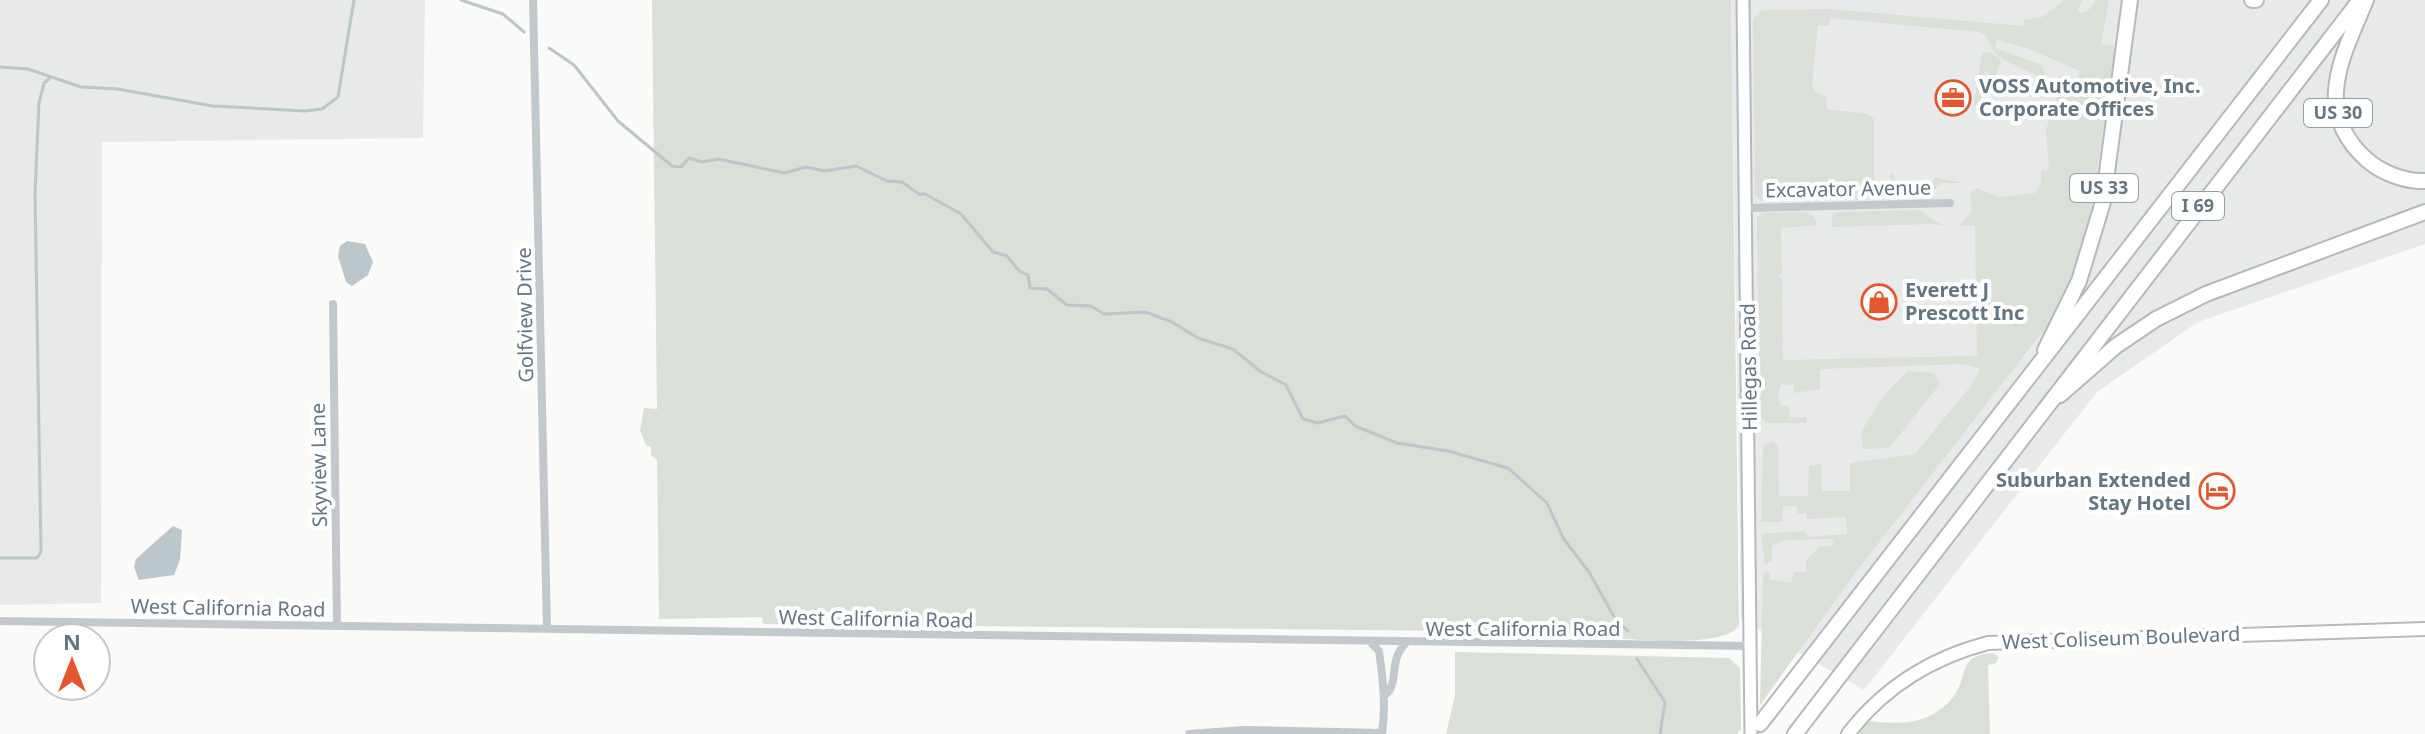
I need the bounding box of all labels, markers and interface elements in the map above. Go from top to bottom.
place label: VOSS Automotive, Inc. Corporate Offices [1979,72,2201,122]
office icon: VOSS Automotive, Inc. Corporate Offices [1934,79,1972,117]
road number: US 30 [2304,99,2372,127]
street label: Excavator Avenue [1765,174,1931,203]
road number: US 33 [2070,174,2138,202]
road number: I 69 [2172,192,2224,220]
street label: Golfview Drive [510,247,539,383]
place label: Everett J Prescott Inc [1905,276,2024,326]
shop icon: Everett J Prescott Inc [1860,283,1898,321]
street label: Hillegas Road [1734,303,1763,431]
street label: Skyview Lane [304,403,333,527]
place label: Suburban Extended Stay Hotel [1996,466,2191,516]
hotel icon: Suburban Extended Stay Hotel [2198,472,2236,510]
street label: West California Road [130,592,326,623]
street label: West California Road [778,603,974,634]
street label: West California Road [1426,615,1620,642]
street label: West Coliseum Boulevard [2001,620,2241,655]
north arrow [32,622,112,702]
text: N [63,626,81,656]

